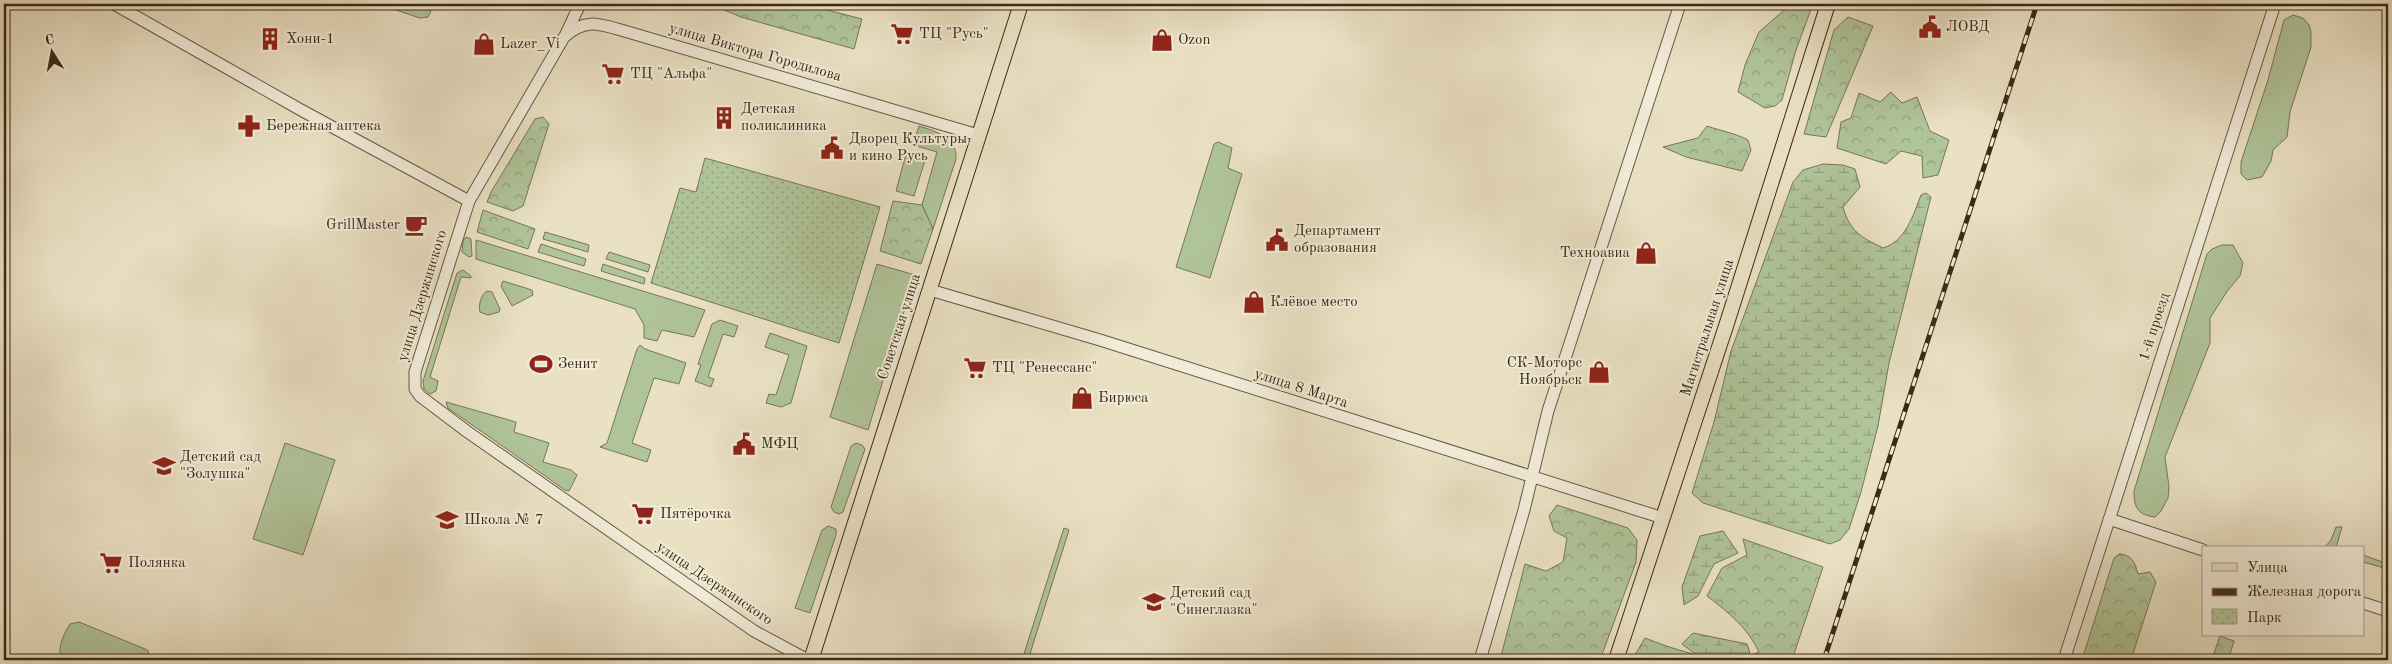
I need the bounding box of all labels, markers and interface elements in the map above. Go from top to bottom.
public building icon: ЛОВД [1917,14,1943,40]
place label: ЛОВД [1946,20,1989,35]
street label: улица Виктора Городилова [667,21,843,85]
supermarket icon: ТЦ "Русь" [889,21,915,47]
building icon: Хони-1 [257,26,283,52]
place label: ТЦ "Русь" [919,27,989,42]
shop icon: Ozon [1149,27,1175,53]
north arrow [28,28,78,78]
shop icon: Lazer_Vi [471,31,497,57]
text: С [44,32,56,48]
place label: Хони-1 [286,32,335,47]
place label: Ozon [1178,33,1211,48]
place label: Lazer_Vi [500,37,560,52]
supermarket icon: ТЦ "Альфа" [600,61,626,87]
place label: ТЦ "Альфа" [630,67,712,82]
place label: Детская поликлиника [741,102,827,134]
building icon: Детская поликлиника [711,105,737,131]
pharmacy icon: Бережная аптека [236,113,262,139]
place label: Бережная аптека [266,119,382,134]
place label: Дворец Культуры и кино Русь [849,132,967,164]
public building icon: Дворец Культуры и кино Русь [819,135,845,161]
cafe icon: GrillMaster [403,212,429,238]
place label: GrillMaster [326,218,400,233]
place label: Департамент образования [1294,224,1381,256]
public building icon: Департамент образования [1264,227,1290,253]
street label: улица Дзержинского [396,228,450,364]
shop icon: Техноавиа [1633,240,1659,266]
place label: Техноавиа [1560,246,1631,261]
street label: Магистральная улица [1679,257,1737,398]
street label: Советская улица [876,272,924,382]
shop icon: Клёвое место [1241,289,1267,315]
street label: 1-й проезд [2137,290,2173,363]
place label: Клёвое место [1270,295,1358,310]
sports icon: Зенит [528,351,554,377]
supermarket icon: ТЦ "Ренессанс" [962,355,988,381]
place label: СК-Моторс Ноябрьск [1507,356,1582,388]
place label: Зенит [558,357,598,372]
shop icon: СК-Моторс Ноябрьск [1586,359,1612,385]
place label: ТЦ "Ренессанс" [992,361,1097,376]
street label: улица 8 Марта [1252,367,1350,411]
shop icon: Бирюса [1069,385,1095,411]
place label: Бирюса [1098,391,1149,406]
public building icon: МФЦ [731,431,757,457]
place label: МФЦ [761,437,798,452]
place label: Детский сад "Золушка" [180,450,261,482]
school or university icon: Детский сад "Золушка" [151,453,177,479]
supermarket icon: Пятёрочка [630,501,656,527]
school or university icon: Школа № 7 [434,507,460,533]
place label: Пятёрочка [660,507,732,522]
place label: Школа № 7 [464,513,544,528]
street label: улица Дзержинского [653,540,775,628]
legend [2202,546,2364,636]
supermarket icon: Полянка [98,550,124,576]
place label: Полянка [128,556,186,571]
text: Улица [2247,561,2288,576]
text: Железная дорога [2247,585,2362,600]
place label: Детский сад "Синеглазка" [1170,586,1258,618]
school or university icon: Детский сад "Синеглазка" [1141,589,1167,615]
text: Парк [2247,611,2282,626]

